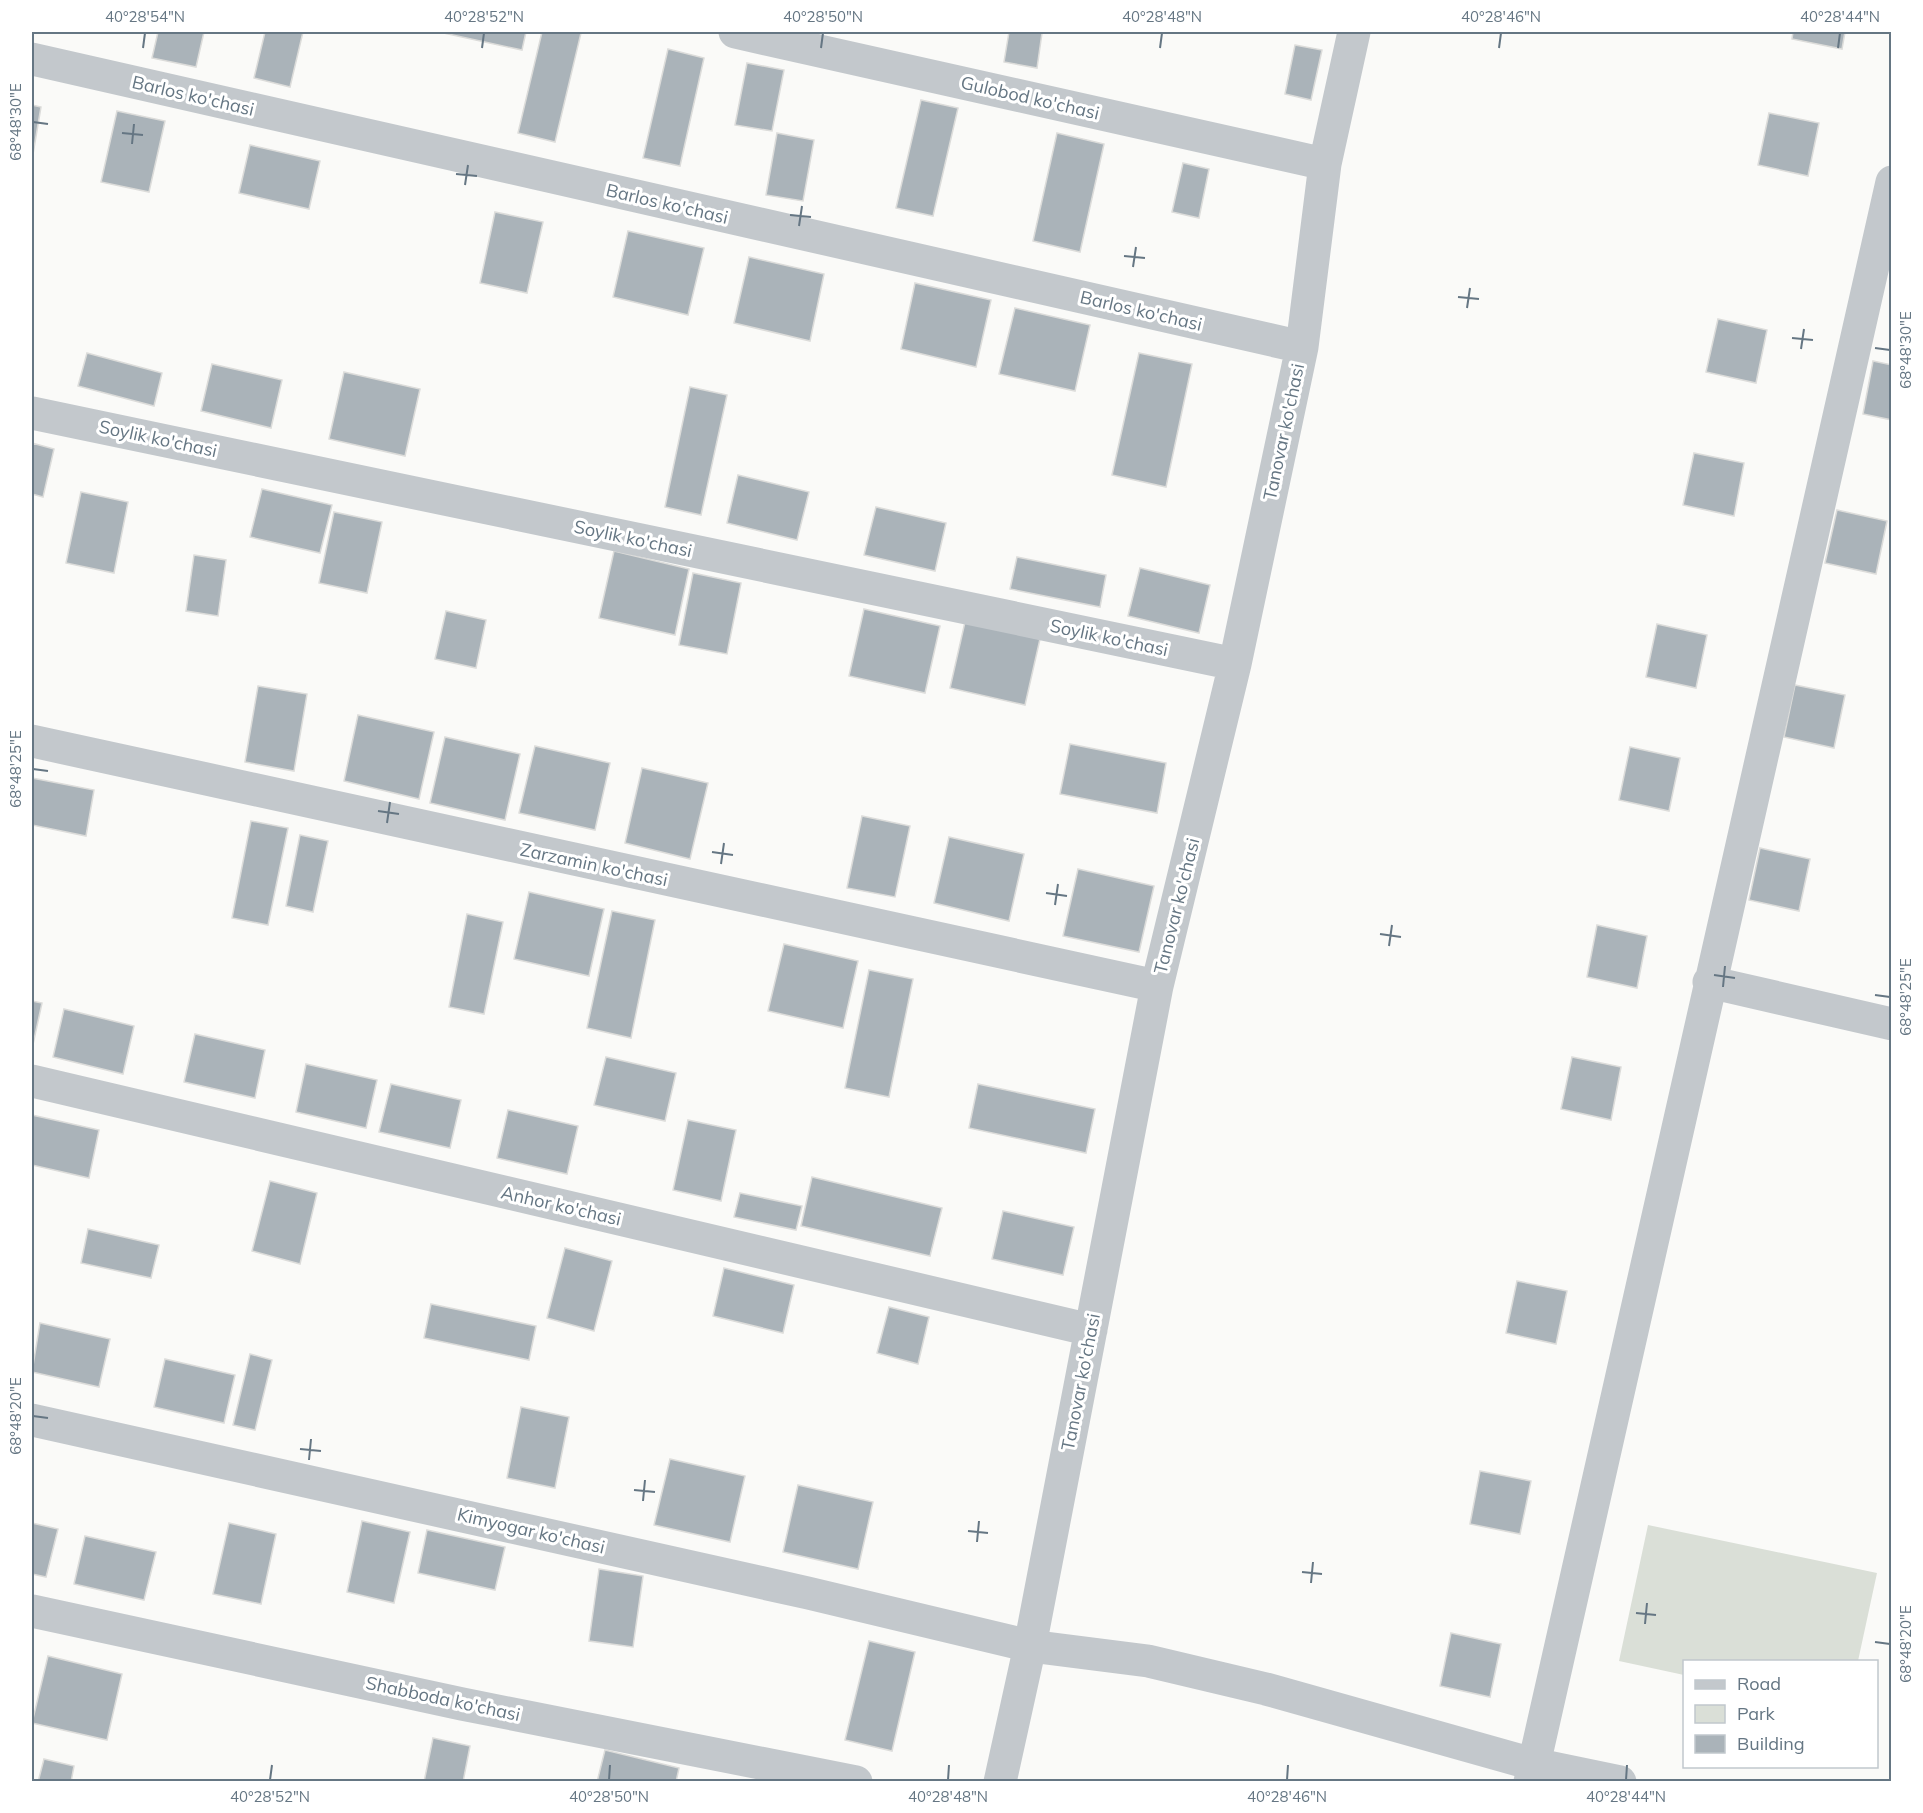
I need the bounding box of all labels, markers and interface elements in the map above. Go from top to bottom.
text: 40°28'54"N [105,7,185,26]
text: 40°28'52"N [444,7,524,26]
text: 40°28'50"N [783,7,863,26]
text: 40°28'48"N [1122,7,1202,26]
text: 40°28'46"N [1461,7,1541,26]
text: 40°28'44"N [1800,7,1880,26]
street label: Barlos ko'chasi [130,70,256,121]
street label: Gulobod ko'chasi [959,70,1102,125]
text: 68°48'30"E [6,83,25,161]
street label: Barlos ko'chasi [604,178,730,229]
street label: Barlos ko'chasi [1078,285,1204,336]
text: 68°48'30"E [1896,311,1915,389]
street label: Tanovar ko'chasi [1258,361,1309,502]
street label: Soylik ko'chasi [97,415,219,462]
street label: Soylik ko'chasi [572,515,694,562]
street label: Soylik ko'chasi [1048,614,1170,661]
text: 68°48'25"E [6,730,25,808]
street label: Tanovar ko'chasi [1149,836,1205,976]
street label: Zarzamin ko'chasi [518,838,670,891]
text: 68°48'25"E [1896,958,1915,1036]
street label: Anhor ko'chasi [499,1181,623,1231]
street label: Tanovar ko'chasi [1056,1311,1105,1452]
text: 68°48'20"E [6,1377,25,1455]
street label: Kimyogar ko'chasi [455,1502,607,1559]
text: 68°48'20"E [1896,1605,1915,1683]
legend [1683,1660,1878,1768]
street label: Shabboda ko'chasi [364,1671,523,1726]
text: Road [1737,1672,1781,1695]
text: Park [1737,1702,1776,1725]
text: Building [1737,1732,1805,1755]
text: 40°28'52"N [230,1787,310,1806]
text: 40°28'50"N [569,1787,649,1806]
text: 40°28'48"N [908,1787,988,1806]
text: 40°28'46"N [1247,1787,1327,1806]
text: 40°28'44"N [1586,1787,1666,1806]

